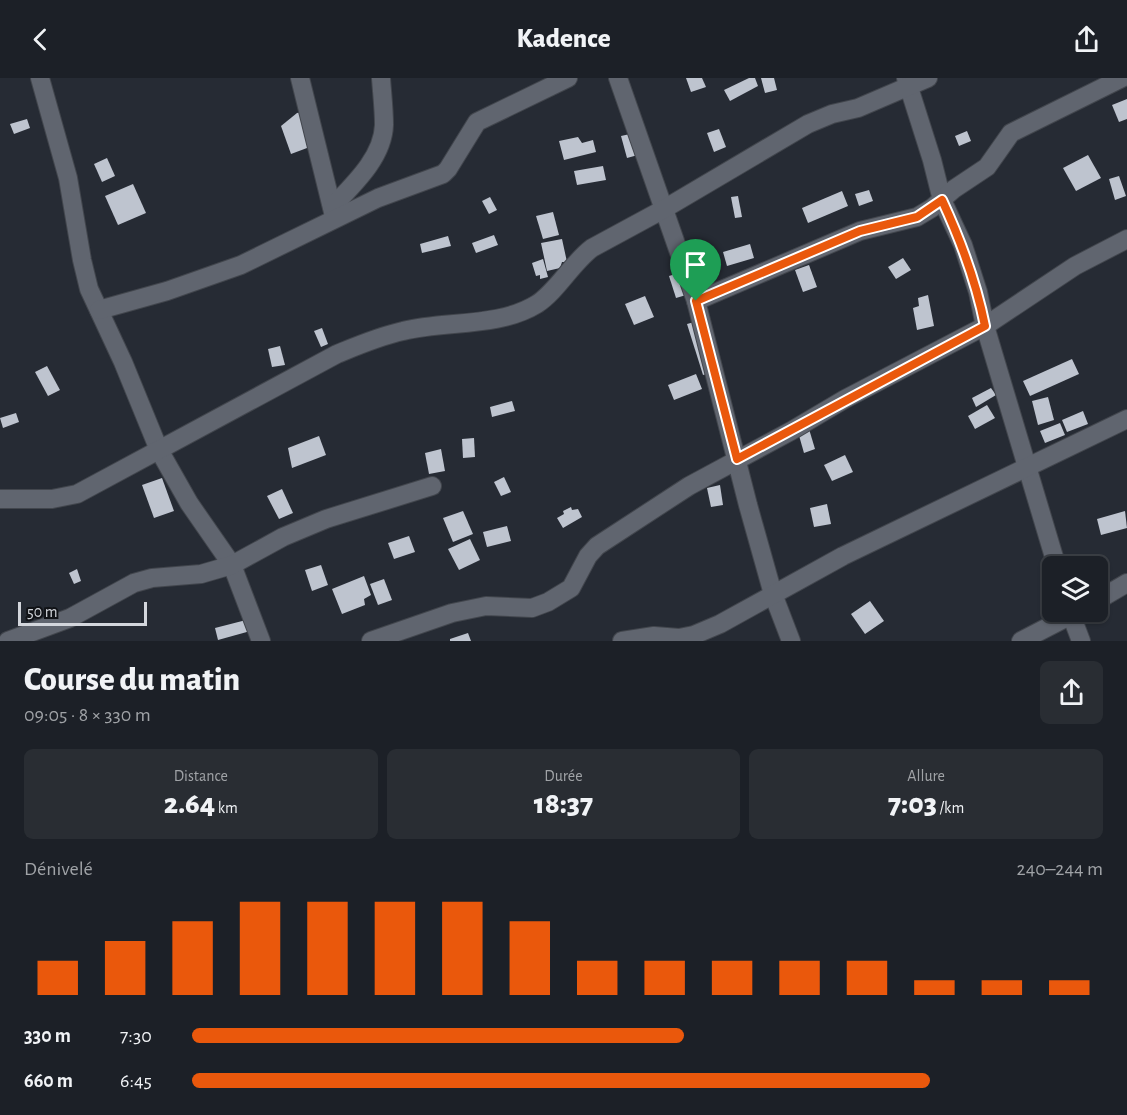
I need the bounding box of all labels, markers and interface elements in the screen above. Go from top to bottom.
icon: back [24,23,57,56]
icon: share [1070,23,1103,56]
text: Kadence [516,25,611,52]
pin [670,239,721,301]
icon: arrive [679,248,712,281]
map controls [1042,556,1108,622]
button: layers [1042,556,1108,622]
scale bar [18,599,147,626]
text: 50 m [27,604,58,620]
button: share [1040,661,1103,724]
text: Course du matin [24,664,240,697]
text: 09:05 · 8 × 330 m [24,705,151,725]
text: Distance [174,768,228,784]
text: Durée [544,768,583,784]
text: Allure [907,768,945,784]
text: 2.64 [164,789,215,819]
text: 18:37 [534,789,593,819]
text: 7:03 [888,789,937,819]
text: km [215,800,238,816]
text: /km [937,800,964,816]
text: Dénivelé [24,859,93,879]
text: 240–244 m [1017,859,1103,879]
text: 330 m [24,1026,71,1046]
text: 7:30 [120,1026,152,1046]
text: 660 m [24,1071,73,1091]
text: 6:45 [120,1071,152,1091]

